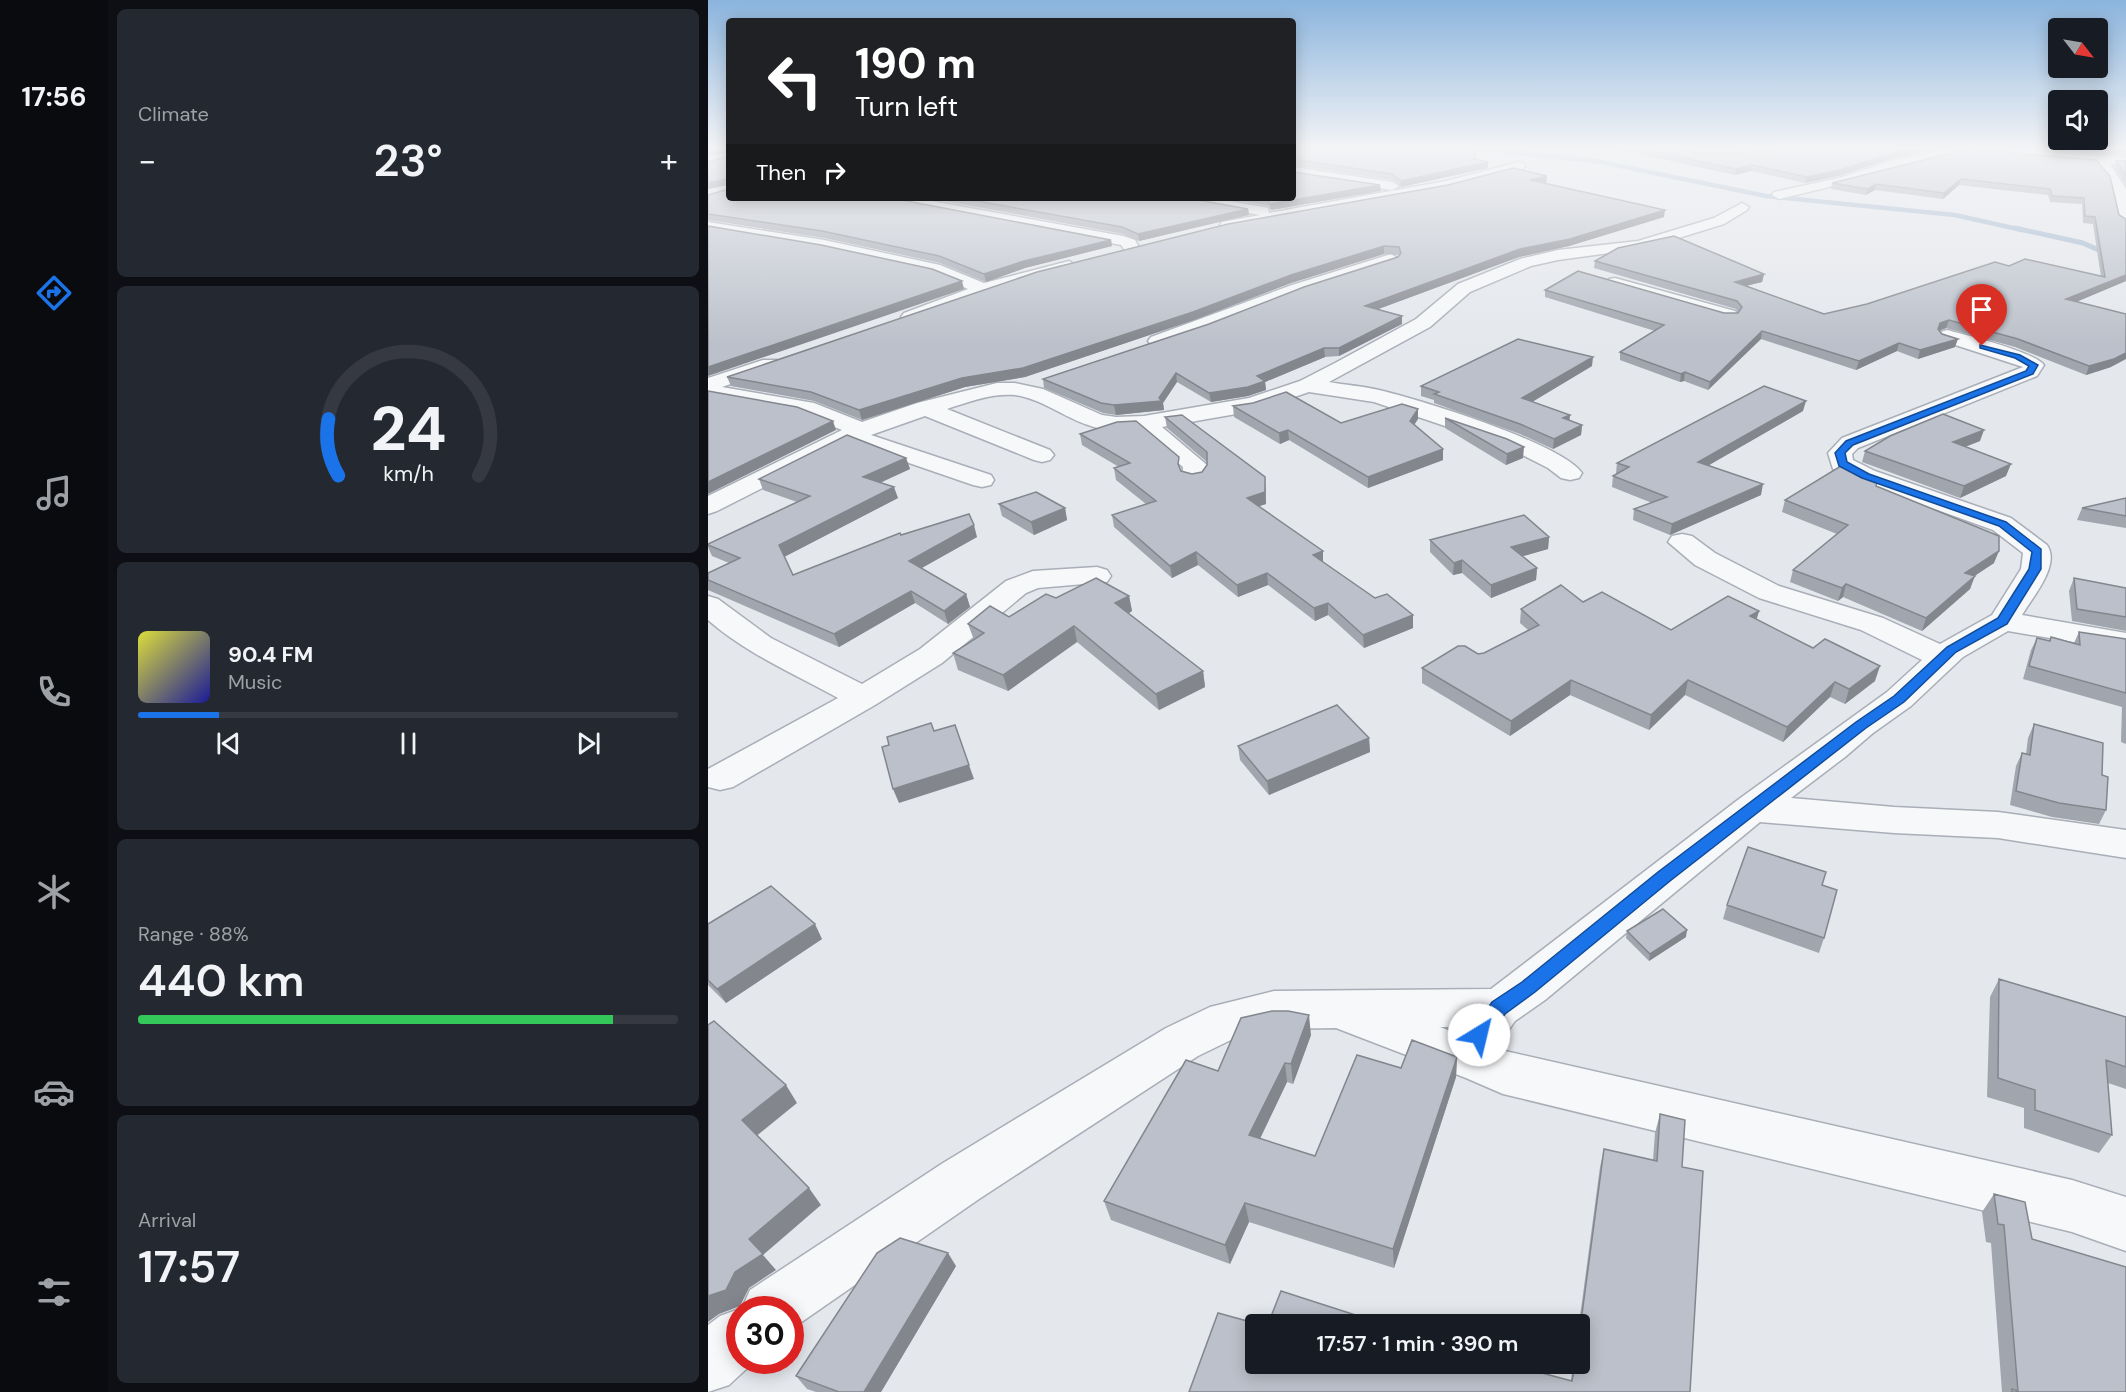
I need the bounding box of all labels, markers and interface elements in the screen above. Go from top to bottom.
north arrow [2048,18,2108,78]
map controls [2048,18,2108,150]
text: 190 m [855,36,976,91]
icon: left [756,42,834,120]
text: 17:56 [21,79,87,114]
text: Turn left [855,89,958,124]
button: sound [2048,90,2108,150]
text: Climate [138,101,209,127]
text: 23° [374,131,443,190]
text: − [138,139,156,182]
text: + [660,139,678,182]
icon: right [818,156,851,189]
text: Then [756,158,806,187]
icon: directions [33,272,75,314]
pin [1956,284,2007,346]
icon: arrive [1965,293,1998,326]
text: 24 [370,389,446,470]
text: km/h [383,461,433,489]
icon: music [33,472,75,514]
text: 90.4 FM [228,640,313,669]
text: Music [228,669,283,695]
icon: phone [33,671,75,713]
icon: previous [212,727,245,760]
icon: pause [392,727,425,760]
icon: next [572,727,605,760]
icon: climate [33,871,75,913]
text: Range · 88% [138,921,249,947]
text: 440 km [138,951,305,1010]
position arrow [1447,1003,1511,1067]
icon: car [33,1071,75,1113]
text: Arrival [138,1207,196,1233]
text: 17:57 [138,1237,240,1296]
icon: filters [33,1271,75,1313]
speed limit sign: 30 [726,1296,804,1374]
text: 17:57 · 1 min · 390 m [1317,1329,1518,1358]

